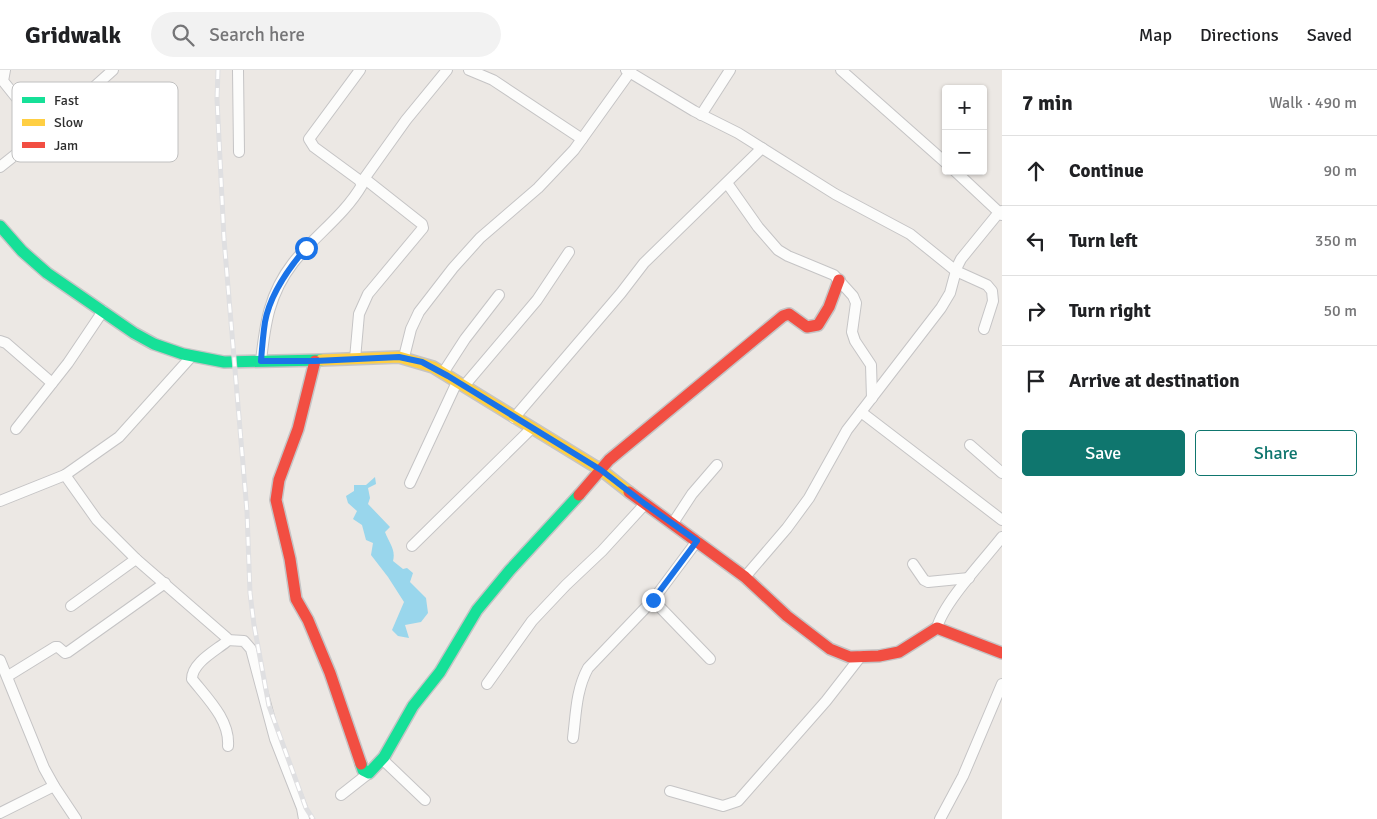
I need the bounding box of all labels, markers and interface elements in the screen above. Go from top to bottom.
search box [151,12,501,57]
text: Gridwalk [25,20,121,50]
icon: search [169,21,197,49]
text: Search here [209,23,305,47]
text: Map [1139,24,1172,46]
text: Directions [1200,24,1279,46]
text: Saved [1307,24,1352,46]
legend [12,82,178,162]
map controls [942,85,987,175]
button: + [942,85,987,130]
text: 7 min [1022,90,1073,116]
text: Fast [54,92,79,109]
text: Walk · 490 m [1269,93,1357,113]
text: Slow [54,114,83,131]
button: − [942,130,987,175]
text: Jam [54,137,78,154]
icon: ahead [1022,157,1050,185]
text: Continue [1069,159,1144,183]
text: 90 m [1323,161,1357,181]
icon: left [1022,227,1050,255]
text: Turn left [1069,229,1138,253]
text: 350 m [1315,231,1357,251]
route start [295,237,318,260]
icon: right [1022,297,1050,325]
text: Turn right [1069,299,1151,323]
text: 50 m [1323,301,1357,321]
icon: arrive [1022,367,1050,395]
text: Arrive at destination [1069,369,1240,393]
button: Save [1022,430,1185,476]
button: Share [1195,430,1357,476]
route end [642,589,665,612]

